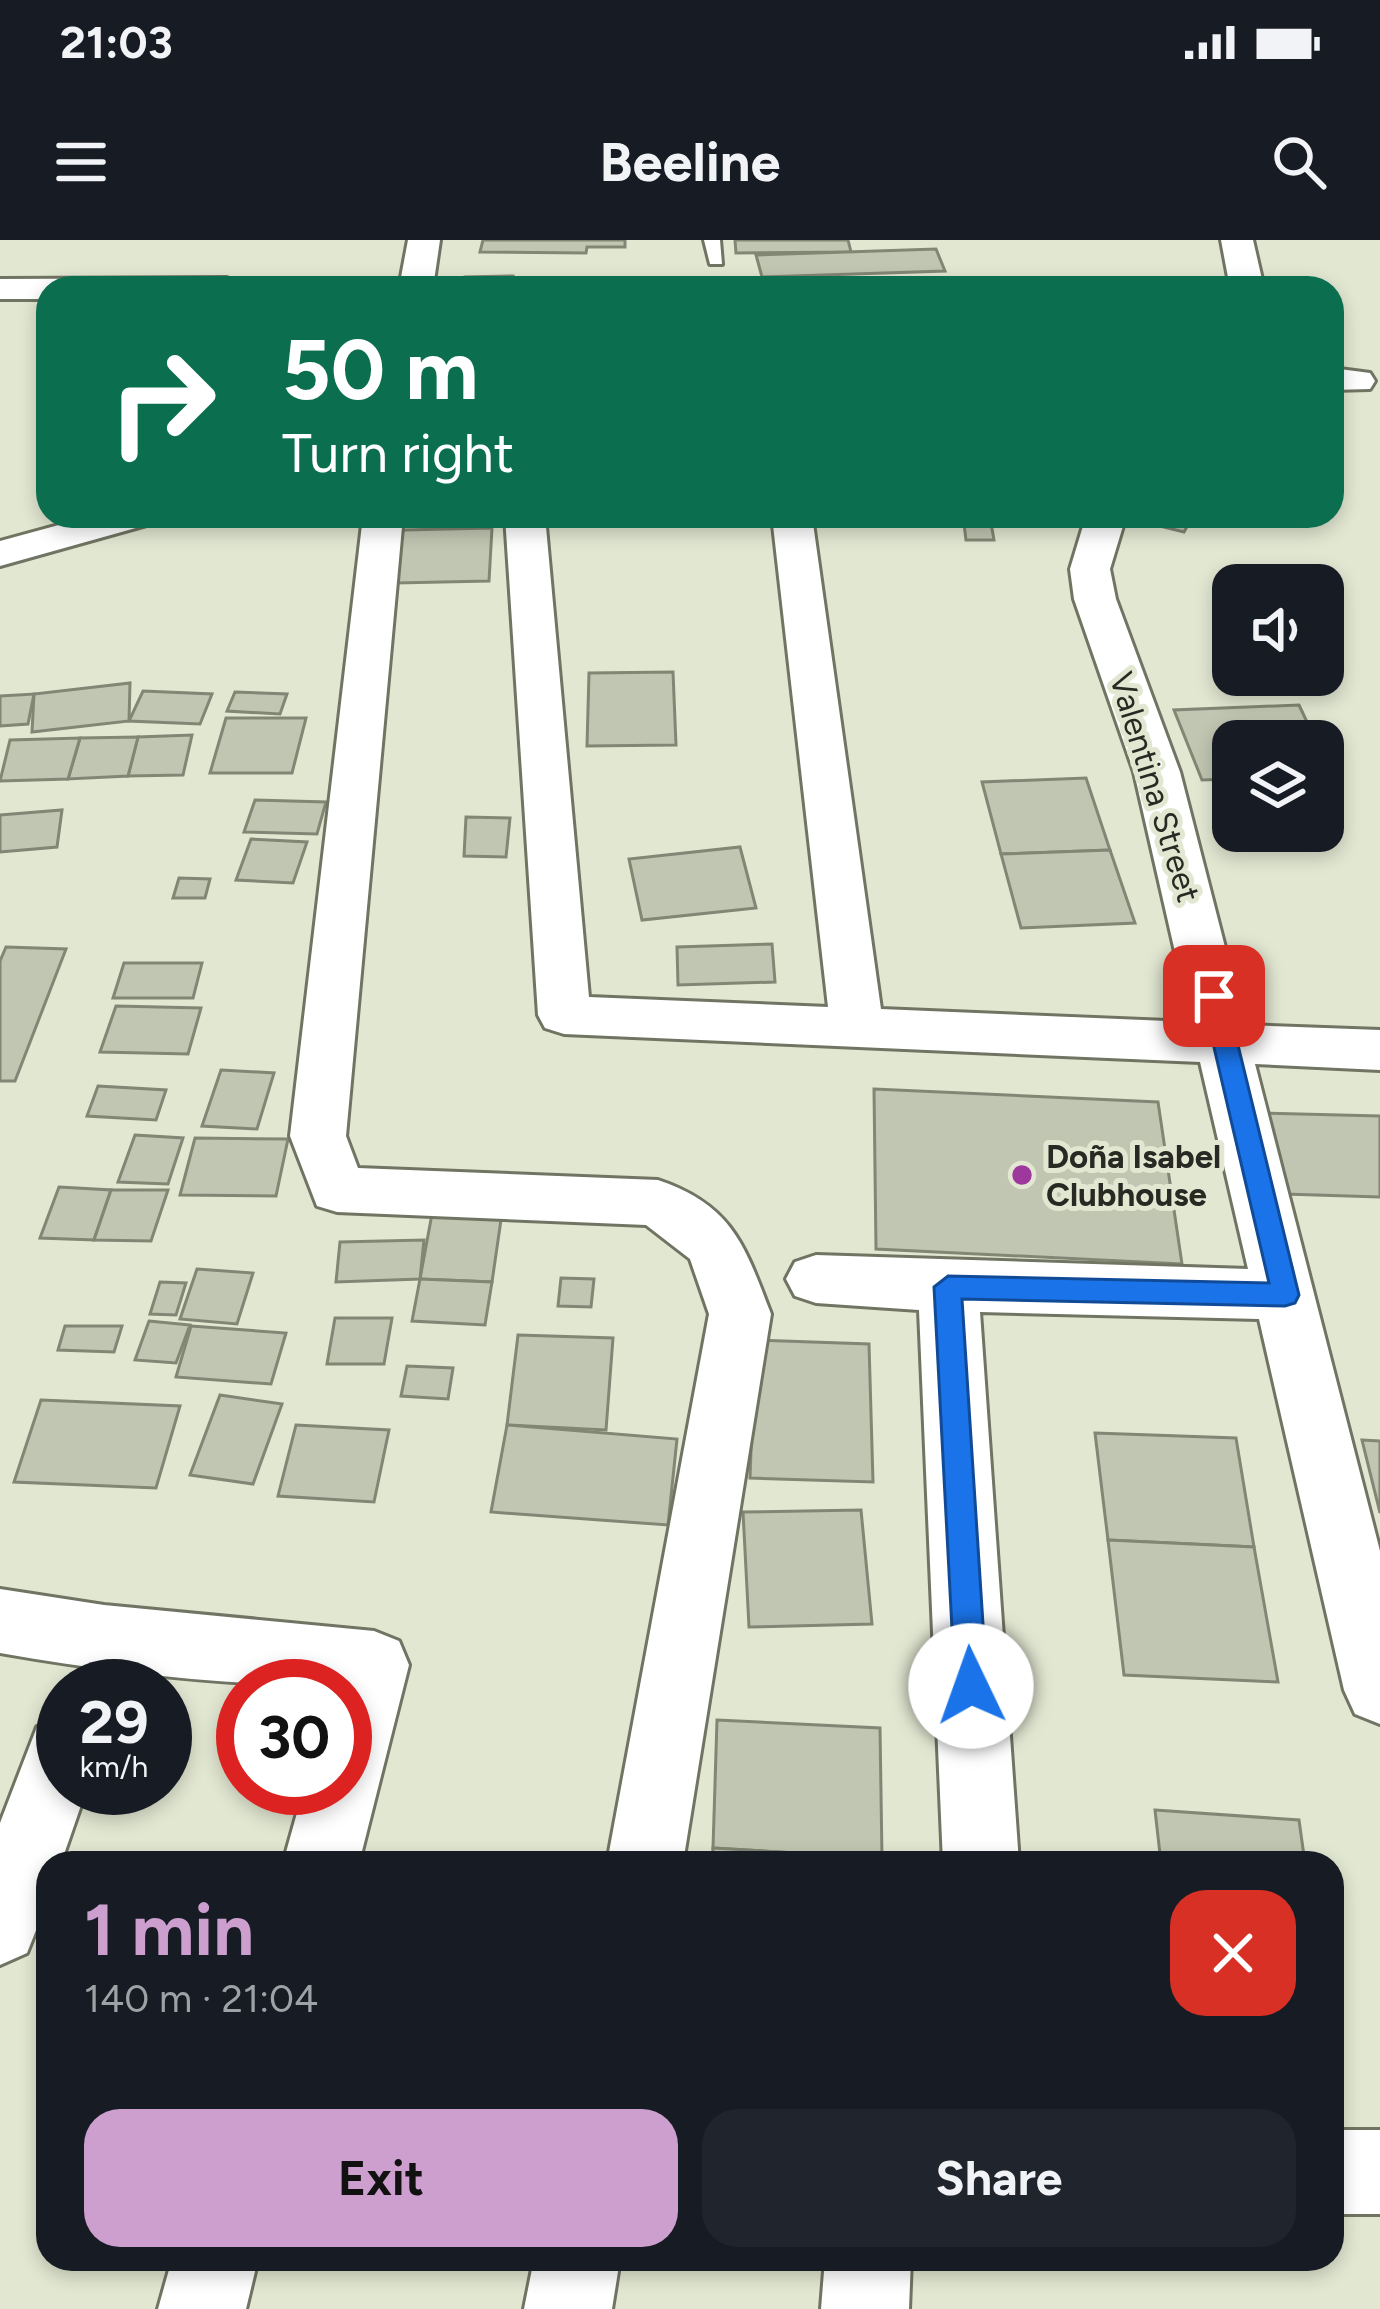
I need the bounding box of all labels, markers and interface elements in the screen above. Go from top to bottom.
text: 21:03 [60,15,173,69]
icon: menu [48,129,114,195]
icon: search [1266,129,1332,195]
text: Beeline [600,130,780,195]
text: 50 m [282,319,478,420]
icon: right [84,324,240,480]
text: Turn right [282,421,514,486]
map controls [1212,564,1344,852]
button: sound [1212,564,1344,696]
street label: Valentina Street [1102,667,1208,907]
button: layers [1212,720,1344,852]
pin [1163,945,1265,1047]
icon: arrive [1181,963,1247,1029]
place label: Doña Isabel Clubhouse [1046,1137,1221,1214]
marker: Doña Isabel Clubhouse [1009,1162,1035,1188]
position arrow [908,1623,1034,1749]
speed limit sign: 30 [216,1659,372,1815]
text: 29 [79,1686,149,1758]
text: km/h [80,1748,148,1785]
text: 1 min [84,1887,254,1973]
button: close [1170,1890,1296,2016]
text: 140 m · 21:04 [84,1975,318,2022]
button: Exit [84,2109,678,2247]
button: Share [702,2109,1296,2247]

